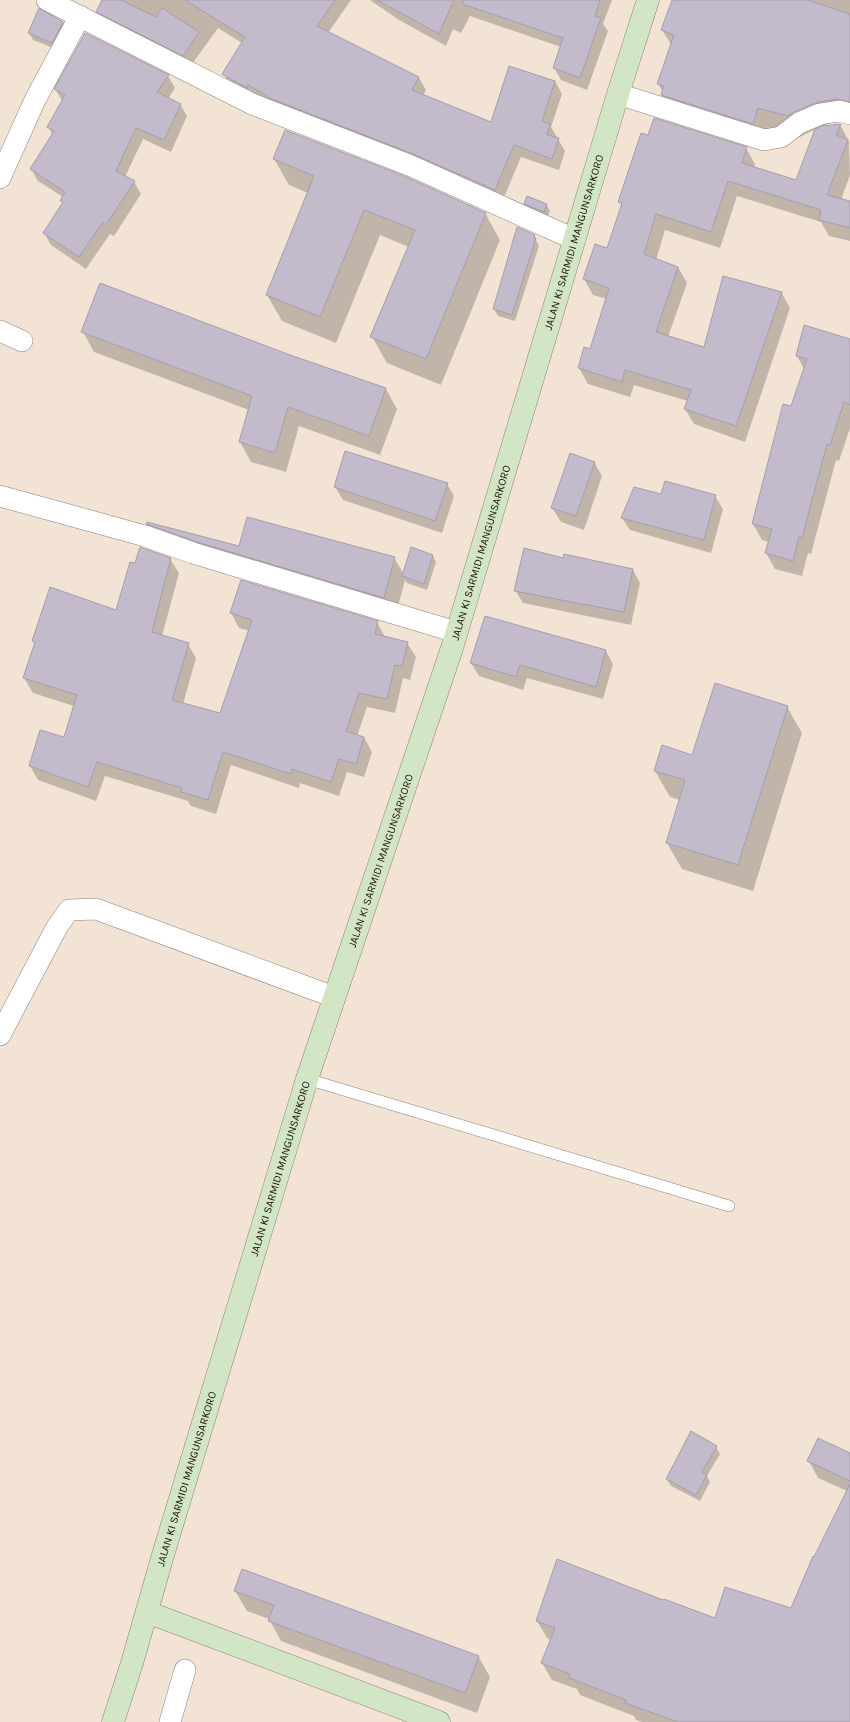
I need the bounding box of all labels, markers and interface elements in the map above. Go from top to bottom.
street label: JALAN KI SARMIDI MANGUNSARKORO [542,153,606,332]
street label: JALAN KI SARMIDI MANGUNSARKORO [449,464,513,642]
street label: JALAN KI SARMIDI MANGUNSARKORO [346,772,416,949]
street label: JALAN KI SARMIDI MANGUNSARKORO [248,1080,313,1258]
street label: JALAN KI SARMIDI MANGUNSARKORO [154,1390,219,1568]

